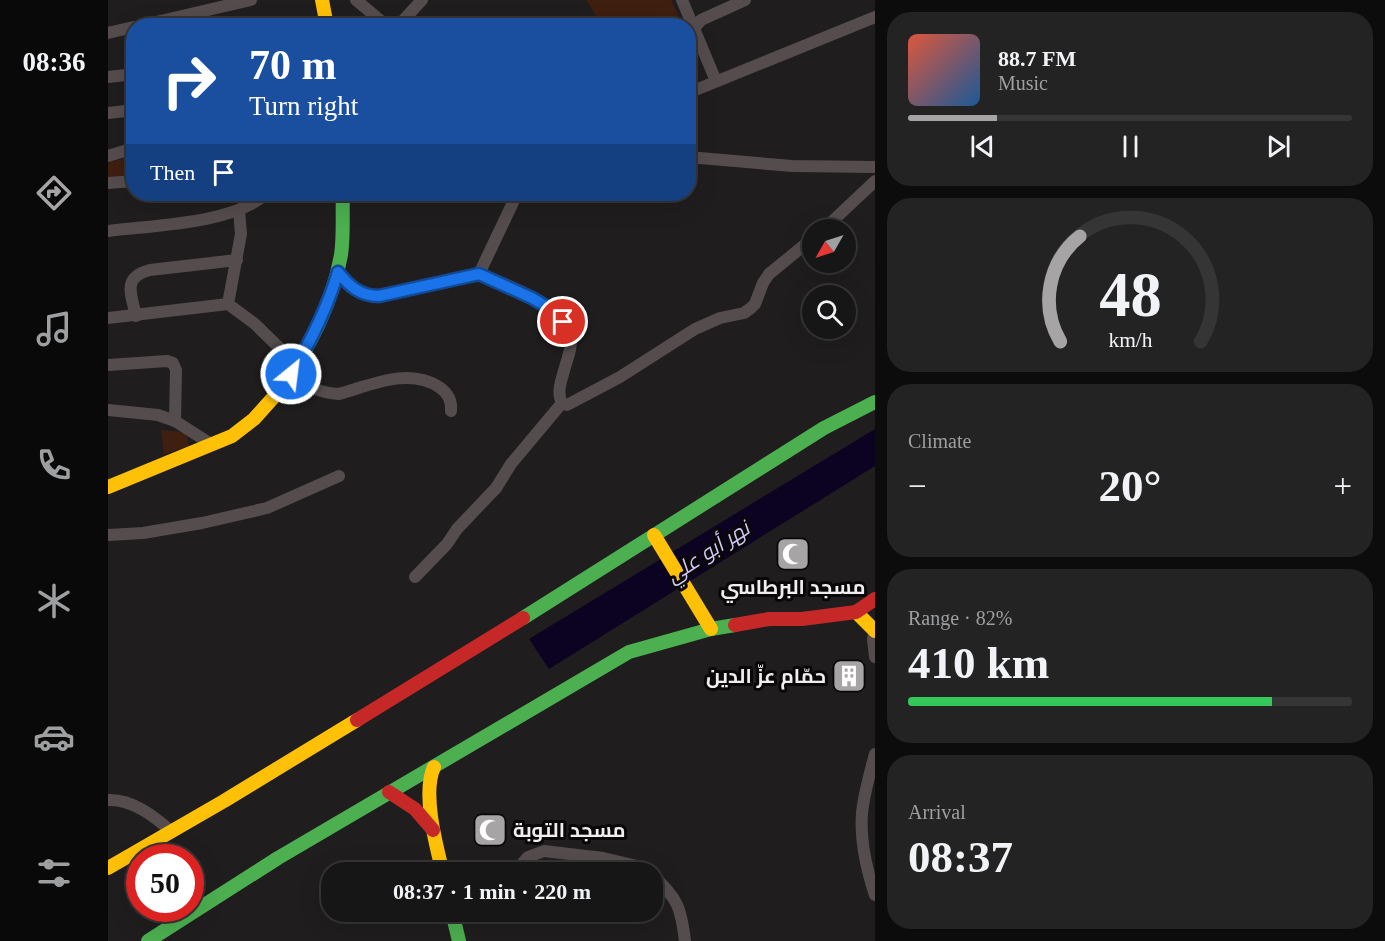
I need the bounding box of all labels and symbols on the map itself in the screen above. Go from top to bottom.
north arrow [802,219,856,273]
pin [537,296,588,347]
position arrow [259,342,323,406]
water label: نهر أبو علي [661,513,759,592]
mosque icon: مسجد البرطاسي [775,536,811,572]
place label: مسجد البرطاسي [721,576,865,603]
building icon: حمّام عزّ الدين [831,658,867,694]
place label: حمّام عزّ الدين [706,664,826,690]
mosque icon: مسجد التوبة [472,812,508,848]
place label: مسجد التوبة [513,819,626,842]
speed limit sign: 50 [126,844,204,922]

